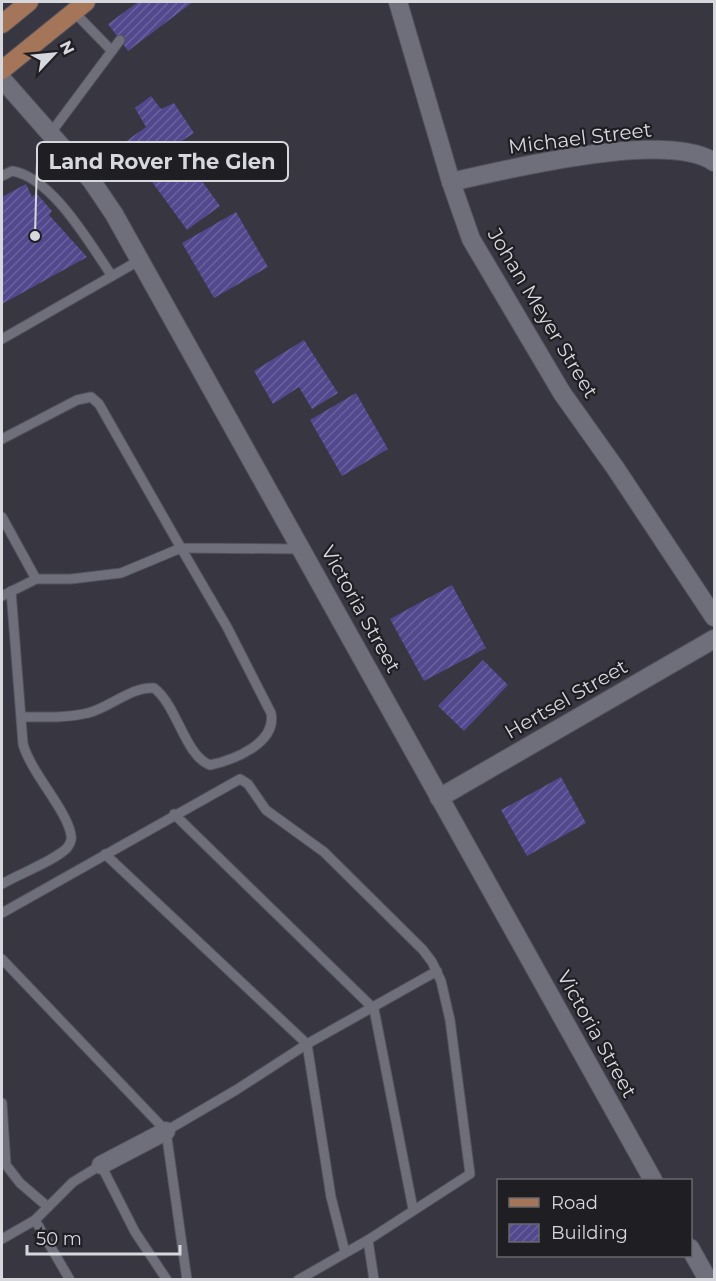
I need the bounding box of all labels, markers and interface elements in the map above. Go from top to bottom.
north arrow [24,24,84,84]
text: N [56,38,78,58]
street label: Michael Street [507,117,653,159]
callout: Land Rover The Glen [37,142,288,181]
text: Land Rover The Glen [48,149,276,174]
street label: Johan Meyer Street [482,223,603,402]
street label: Victoria Street [316,541,406,677]
street label: Hertsel Street [500,654,632,744]
street label: Victoria Street [552,966,642,1102]
legend [497,1179,692,1257]
text: Road [551,1192,598,1214]
scale bar [27,1218,180,1256]
text: Building [551,1222,628,1244]
text: 50 m [36,1228,82,1250]

